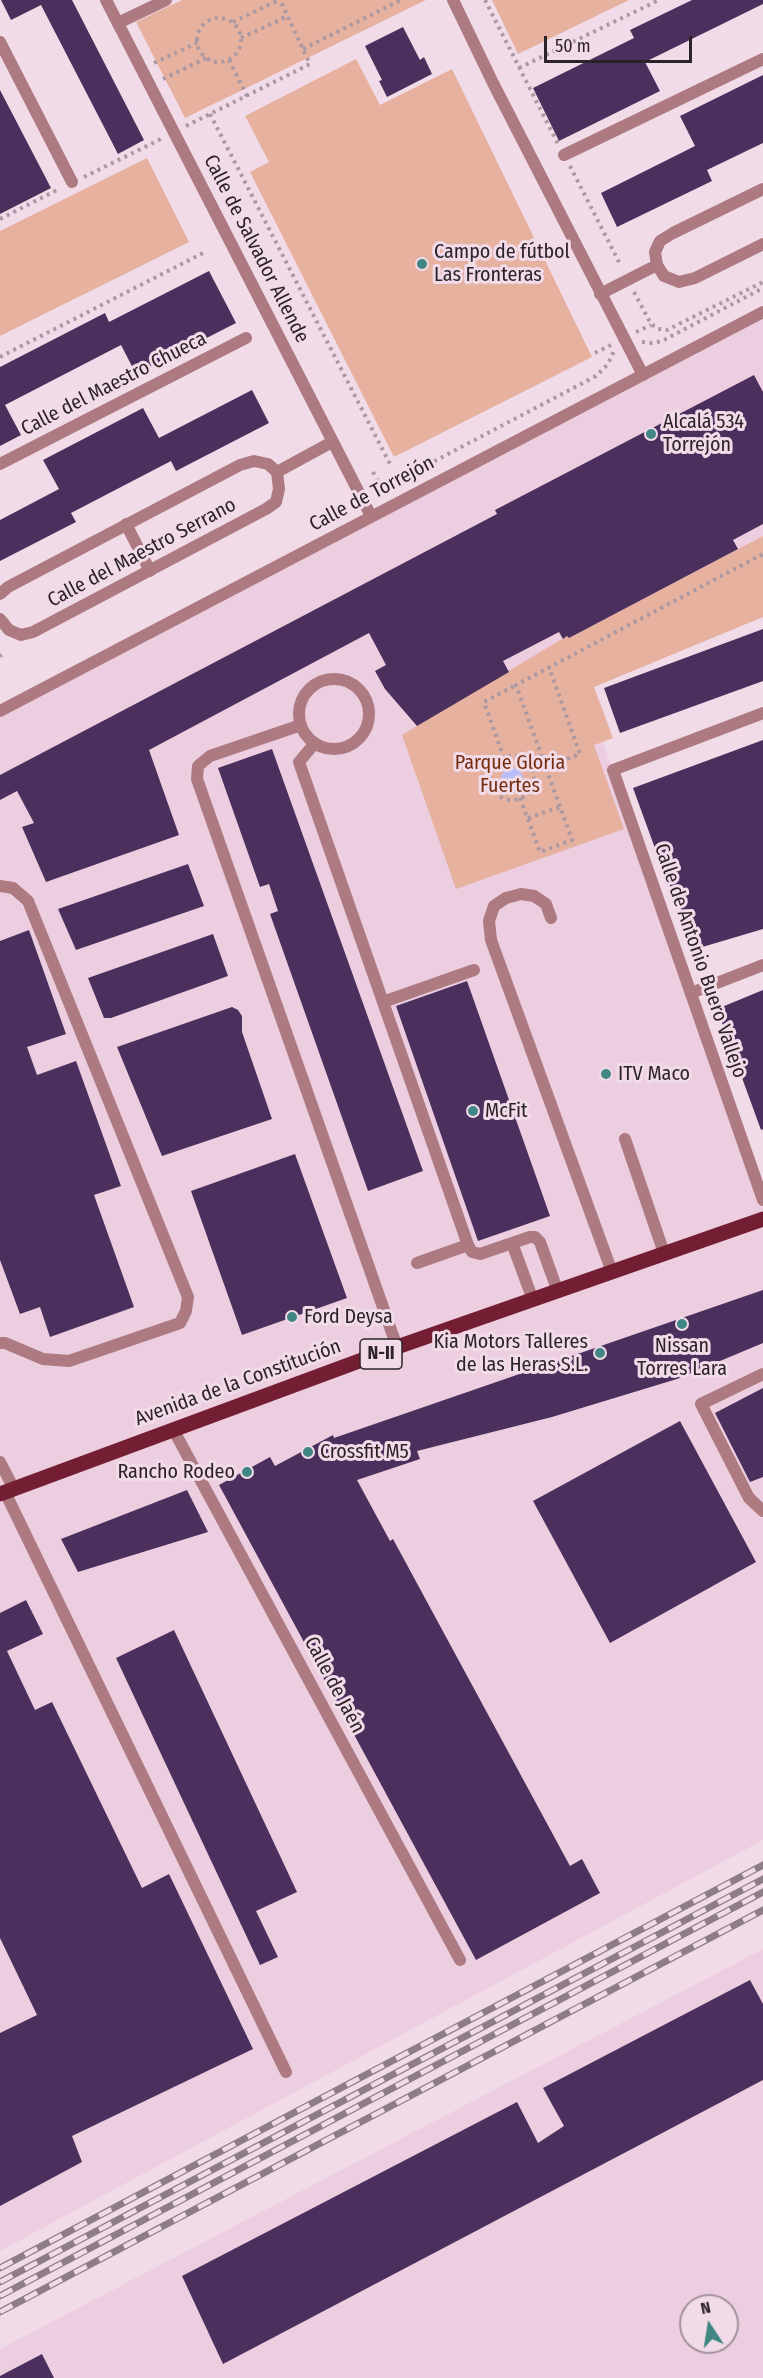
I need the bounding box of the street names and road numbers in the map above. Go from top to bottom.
street label: Calle de Salvador Allende [198,151,314,347]
street label: Calle del Maestro Chueca [17,327,211,441]
street label: Calle de Torrejón [305,451,439,537]
street label: Calle del Maestro Serrano [44,493,240,613]
street label: Calle de Antonio Buero Vallejo [649,841,751,1081]
street label: Avenida de la Constitución [132,1335,344,1431]
road number: N-II [360,1339,402,1369]
street label: Calle de Jaén [299,1633,369,1737]

